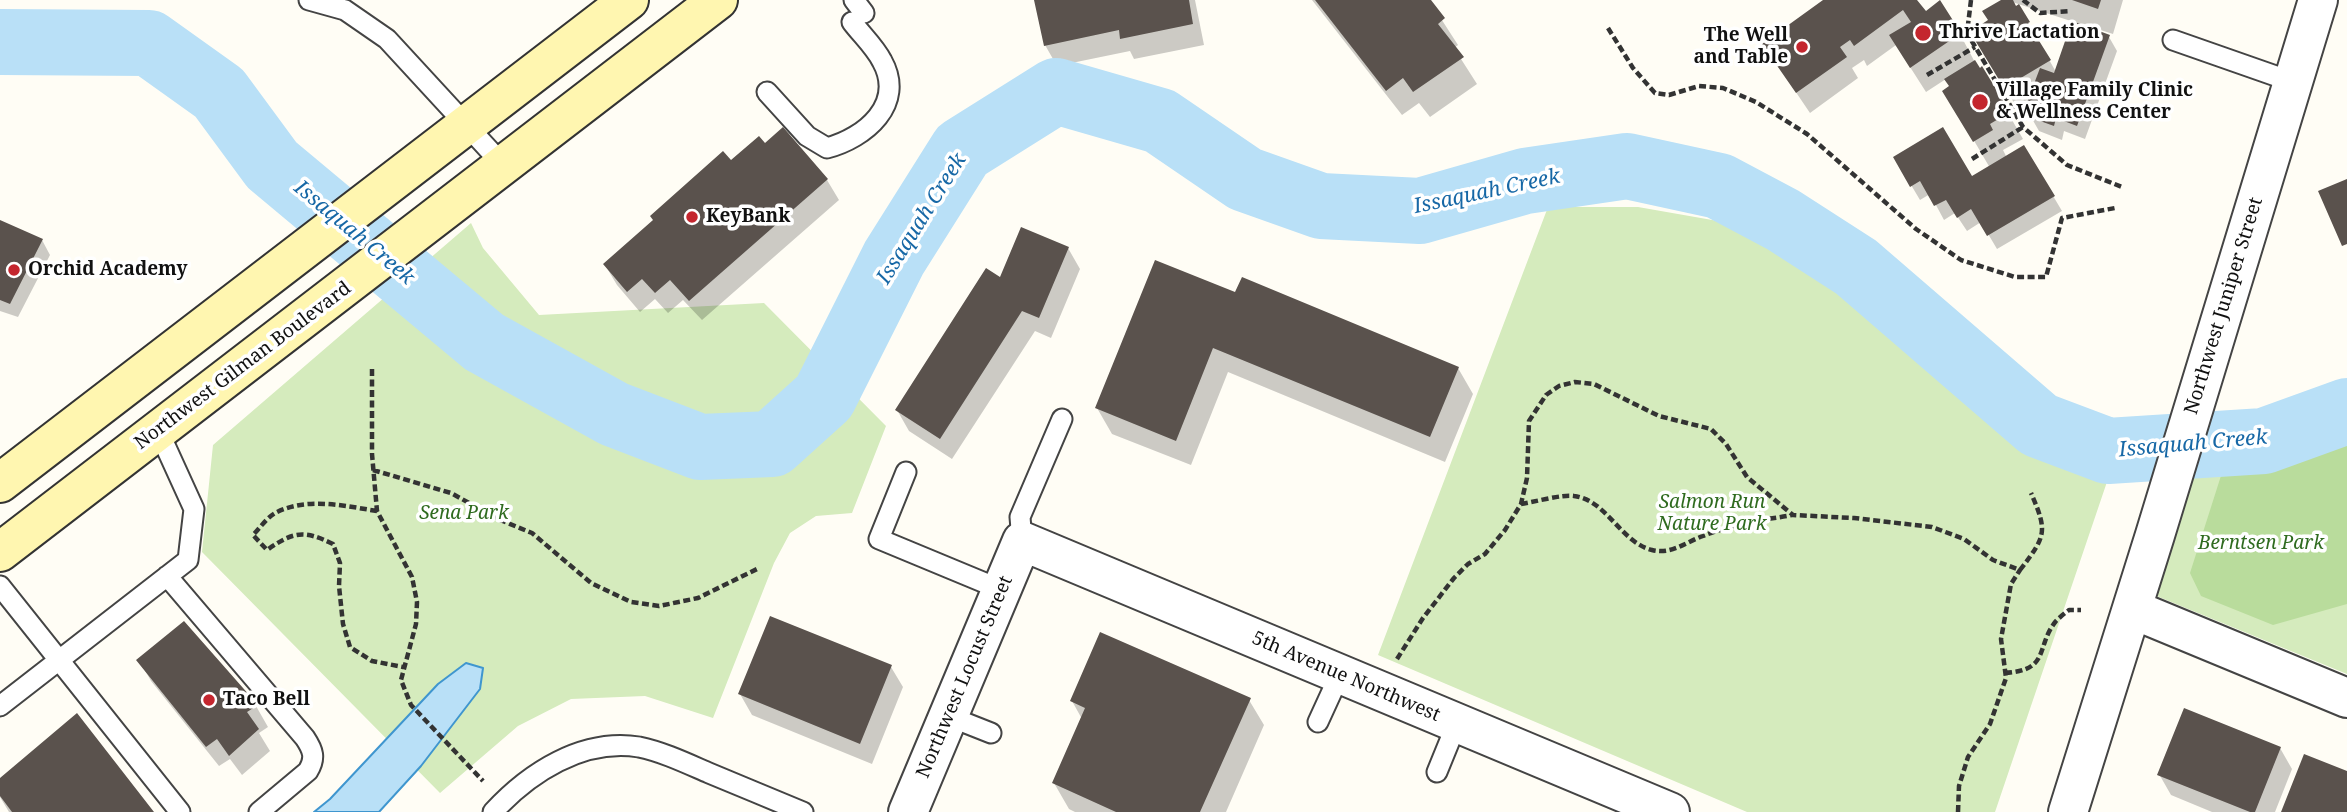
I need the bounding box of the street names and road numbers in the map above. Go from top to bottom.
street label: Northwest Juniper Street [2180,195,2268,417]
street label: Northwest Gilman Boulevard [130,277,356,455]
street label: Northwest Locust Street [912,573,1018,781]
street label: 5th Avenue Northwest [1249,627,1443,727]

